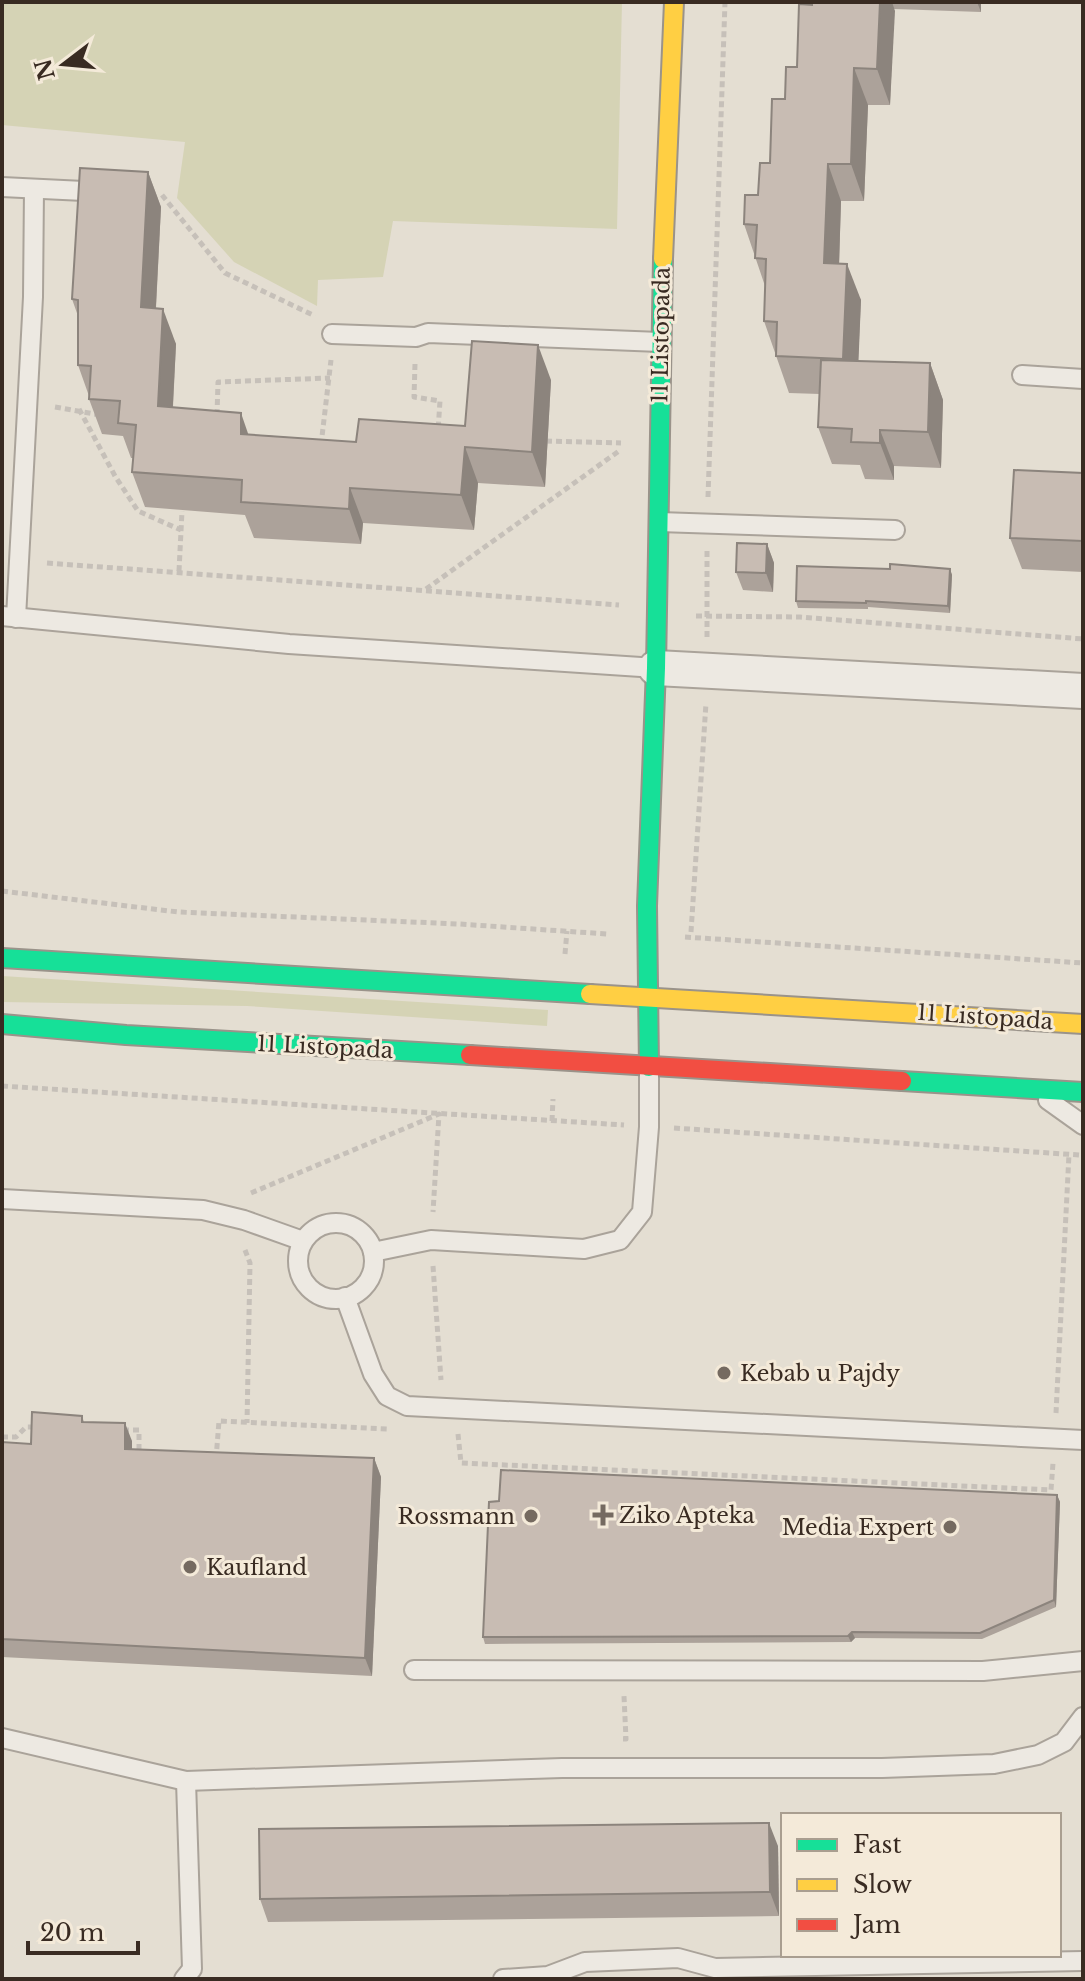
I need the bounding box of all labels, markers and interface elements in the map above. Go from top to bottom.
north arrow [24,24,104,104]
text: N [29,55,61,83]
street label: 11 Listopada [646,266,676,403]
street label: 11 Listopada [916,999,1055,1035]
street label: 11 Listopada [256,1030,395,1064]
place label: Kebab u Pajdy [740,1360,900,1387]
marker: Kebab u Pajdy [715,1364,733,1382]
place label: Ziko Apteka [619,1502,755,1529]
place label: Rossmann [397,1503,515,1530]
marker: Ziko Apteka [594,1506,612,1524]
marker: Rossmann [522,1507,540,1525]
place label: Media Expert [782,1514,935,1541]
marker: Media Expert [941,1518,959,1536]
place label: Kaufland [206,1554,307,1581]
marker: Kaufland [181,1558,199,1576]
legend [781,1813,1061,1957]
text: Fast [853,1830,901,1859]
text: Slow [853,1870,912,1899]
scale bar [28,1905,138,1955]
text: Jam [850,1910,901,1939]
text: 20 m [40,1918,105,1947]

